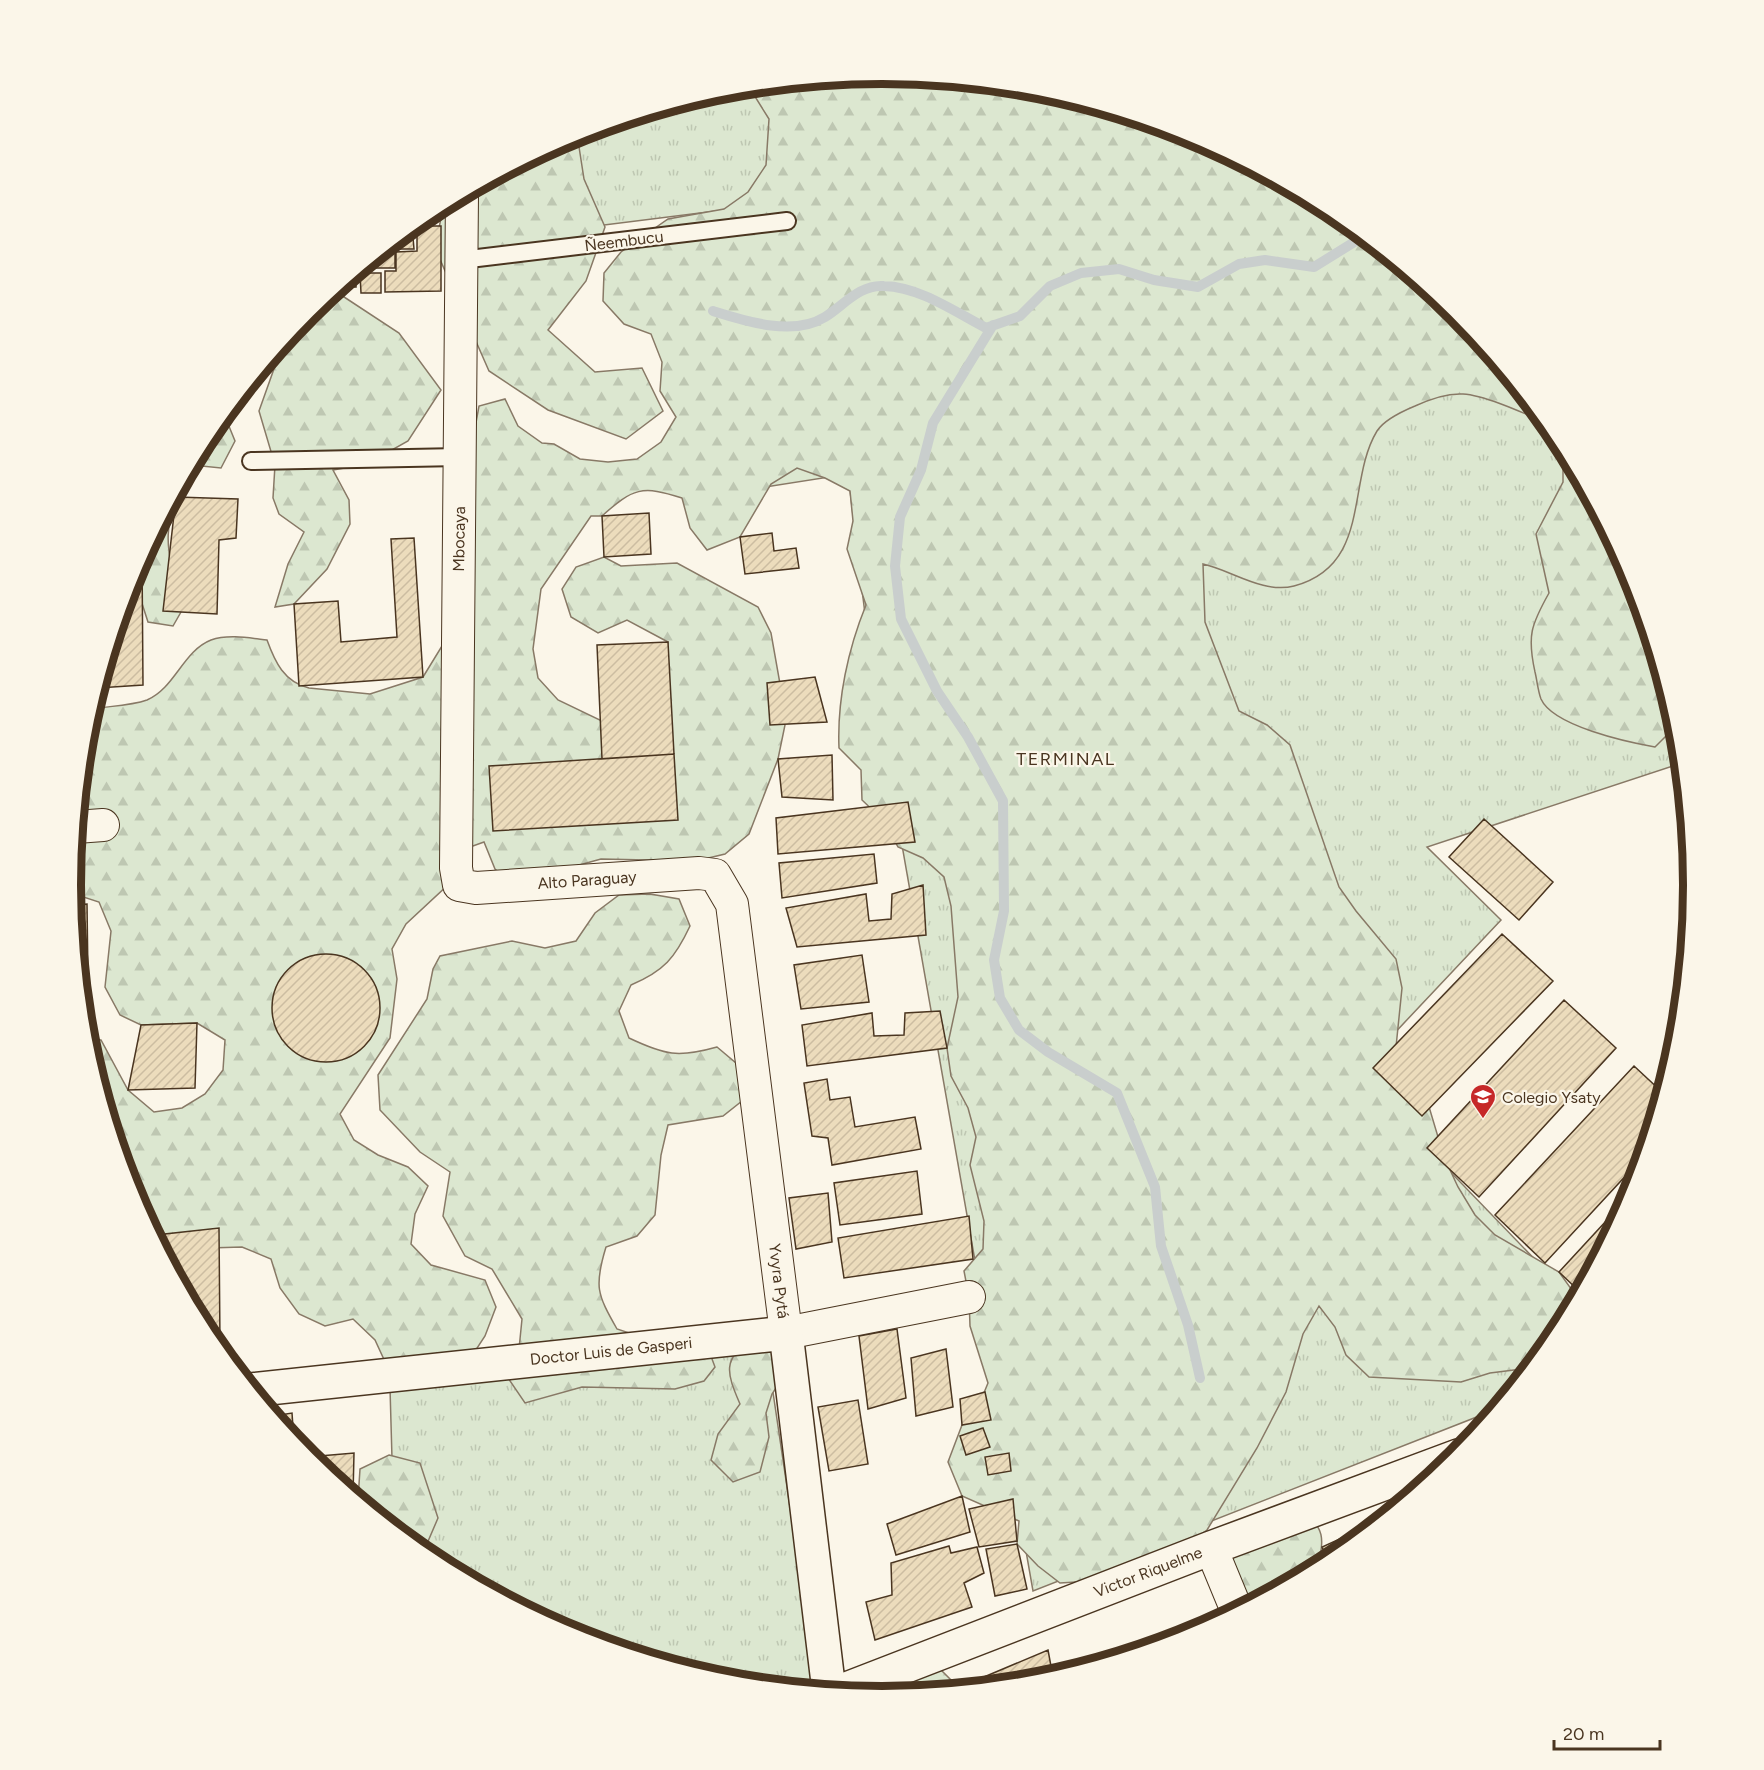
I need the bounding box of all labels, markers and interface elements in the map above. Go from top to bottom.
street label: Ñeembucu [583,227,665,255]
street label: Mbocaya [449,506,469,572]
district label: TERMINAL [1016,748,1116,770]
street label: Alto Paraguay [537,867,638,893]
school or university icon: Colegio Ysaty [1468,1082,1498,1120]
place label: Colegio Ysaty [1502,1088,1601,1107]
street label: Yvyra Pytá [765,1242,793,1320]
street label: Doctor Luis de Gasperi [529,1333,693,1369]
street label: Victor Riquelme [1091,1543,1205,1601]
scale bar [1554,1713,1660,1751]
text: 20 m [1563,1723,1604,1745]

